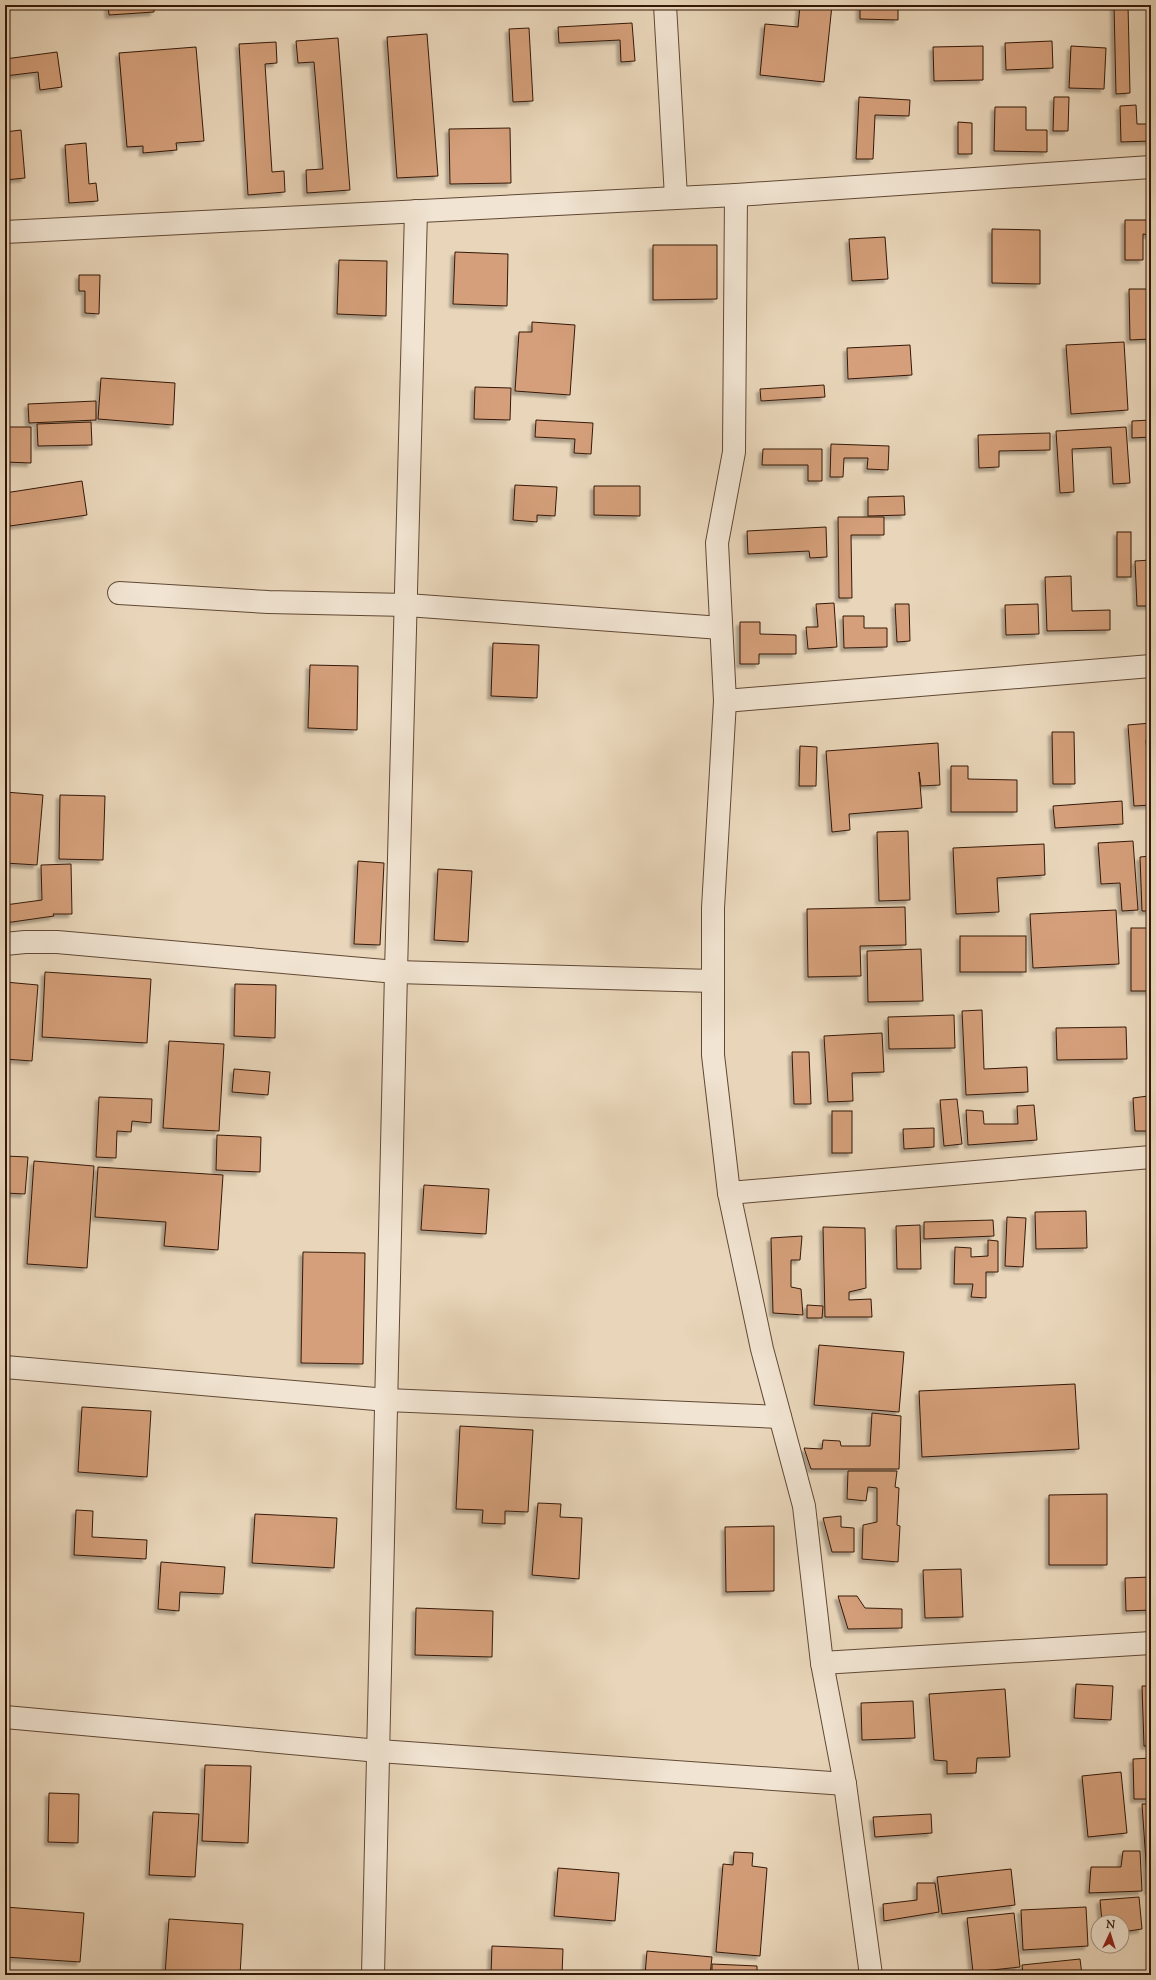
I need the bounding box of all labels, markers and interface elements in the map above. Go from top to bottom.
north arrow [1090,1914,1130,1954]
text: N [1105,1917,1116,1933]

